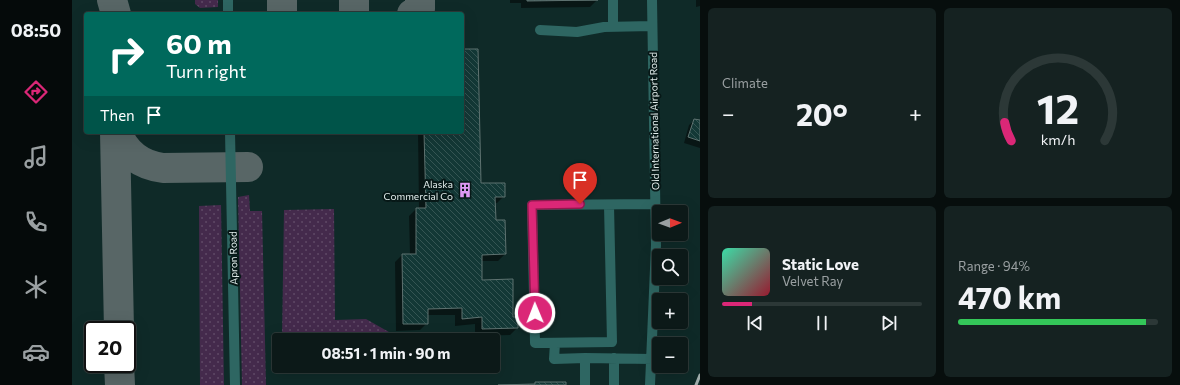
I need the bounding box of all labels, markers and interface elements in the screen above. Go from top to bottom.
text: 08:50 [11,19,61,41]
text: 60 m [166,26,232,60]
icon: right [100,28,152,80]
street label: Old International Airport Road [647,52,661,190]
text: Turn right [166,60,246,82]
text: Climate [722,75,768,91]
icon: directions [22,78,50,106]
text: 12 [1037,82,1079,133]
text: 20° [796,95,848,132]
text: − [722,100,735,127]
text: + [909,100,922,127]
icon: arrive [143,104,165,126]
text: Then [100,106,135,124]
text: km/h [1041,129,1075,147]
icon: music [22,143,50,171]
pin [563,163,597,204]
icon: arrive [569,169,591,191]
place label: Alaska Commercial Co [384,178,453,202]
building icon: Alaska Commercial Co [456,181,474,199]
north arrow [652,205,688,241]
map controls [652,205,688,373]
icon: phone [22,208,50,236]
street label: Apron Road [227,231,239,285]
button: search [652,249,688,285]
text: Static Love [782,255,859,273]
text: Range · 94% [958,258,1030,274]
icon: climate [22,273,50,301]
text: Velvet Ray [782,273,843,289]
text: 470 km [958,278,1061,315]
position arrow [514,292,556,334]
button: + [652,293,688,329]
icon: previous [744,312,766,334]
icon: pause [811,312,833,334]
icon: next [878,312,900,334]
speed limit sign: 20 [84,321,136,373]
button: − [652,337,688,373]
icon: car [22,338,50,366]
text: 08:51 · 1 min · 90 m [322,344,450,362]

